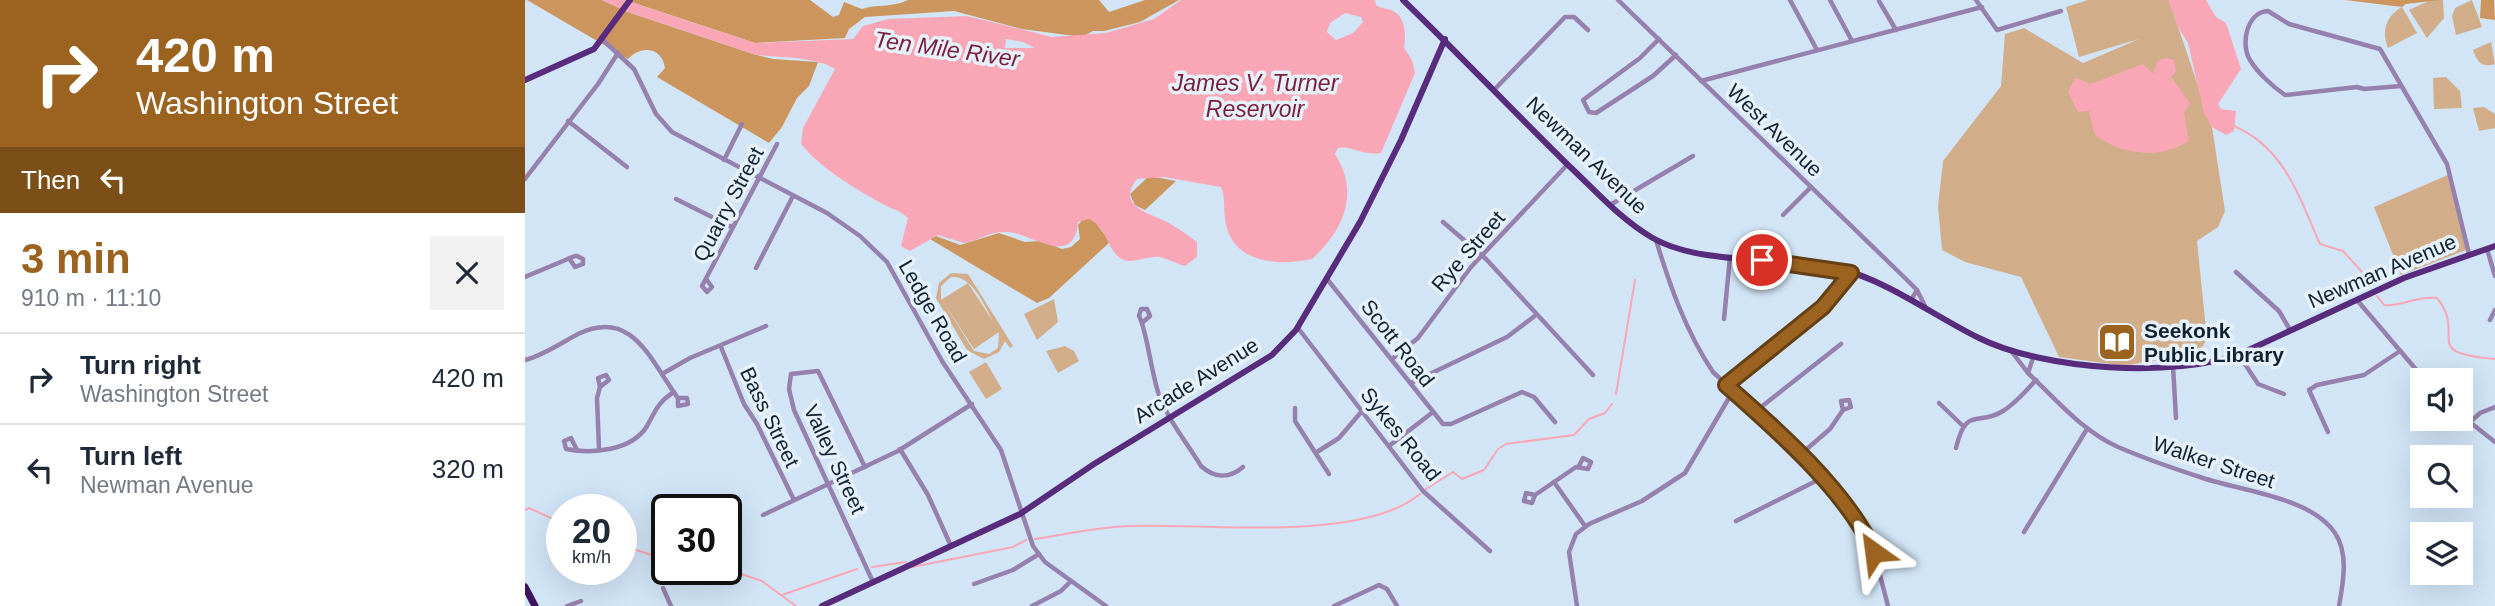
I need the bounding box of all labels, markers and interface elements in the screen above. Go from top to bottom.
water label: Ten Mile River [873,26,1022,72]
icon: right [21,28,112,119]
text: 420 m [136,28,275,82]
water label: James V. Turner Reservoir [1171,70,1340,122]
street label: West Avenue [1723,79,1827,181]
text: Washington Street [136,85,398,121]
street label: Newman Avenue [1522,92,1652,218]
street label: Quarry Street [688,143,768,265]
icon: left [94,161,132,199]
text: Then [21,165,80,195]
street label: Rye Street [1427,206,1509,296]
street label: Newman Avenue [2305,229,2459,313]
pin [1732,230,1792,290]
text: 3 min [21,235,131,282]
button: close [430,236,504,310]
icon: arrive [1743,241,1781,279]
street label: Ledge Road [894,256,972,366]
text: 910 m · 11:10 [21,285,161,311]
street label: Scott Road [1357,295,1439,391]
place label: Seekonk Public Library [2144,319,2284,366]
library icon: Seekonk Public Library [2096,321,2138,363]
street label: Arcade Avenue [1130,333,1262,427]
text: Turn right [80,350,201,380]
icon: right [21,360,59,398]
text: 420 m [432,363,504,393]
street label: Bass Street [736,363,804,471]
map controls [2410,368,2473,585]
button: sound [2410,368,2473,431]
text: Washington Street [80,381,268,407]
street label: Sykes Road [1356,383,1446,485]
street label: Valley Street [800,401,870,517]
street label: Walker Street [2150,432,2278,493]
text: Turn left [80,441,182,471]
button: search [2410,445,2473,508]
icon: left [21,451,59,489]
text: 320 m [432,454,504,484]
text: Newman Avenue [80,472,253,498]
speed limit sign: 30 [651,494,742,585]
text: 20 [572,511,611,550]
position arrow [1837,515,1911,589]
button: layers [2410,522,2473,585]
text: km/h [572,547,611,567]

